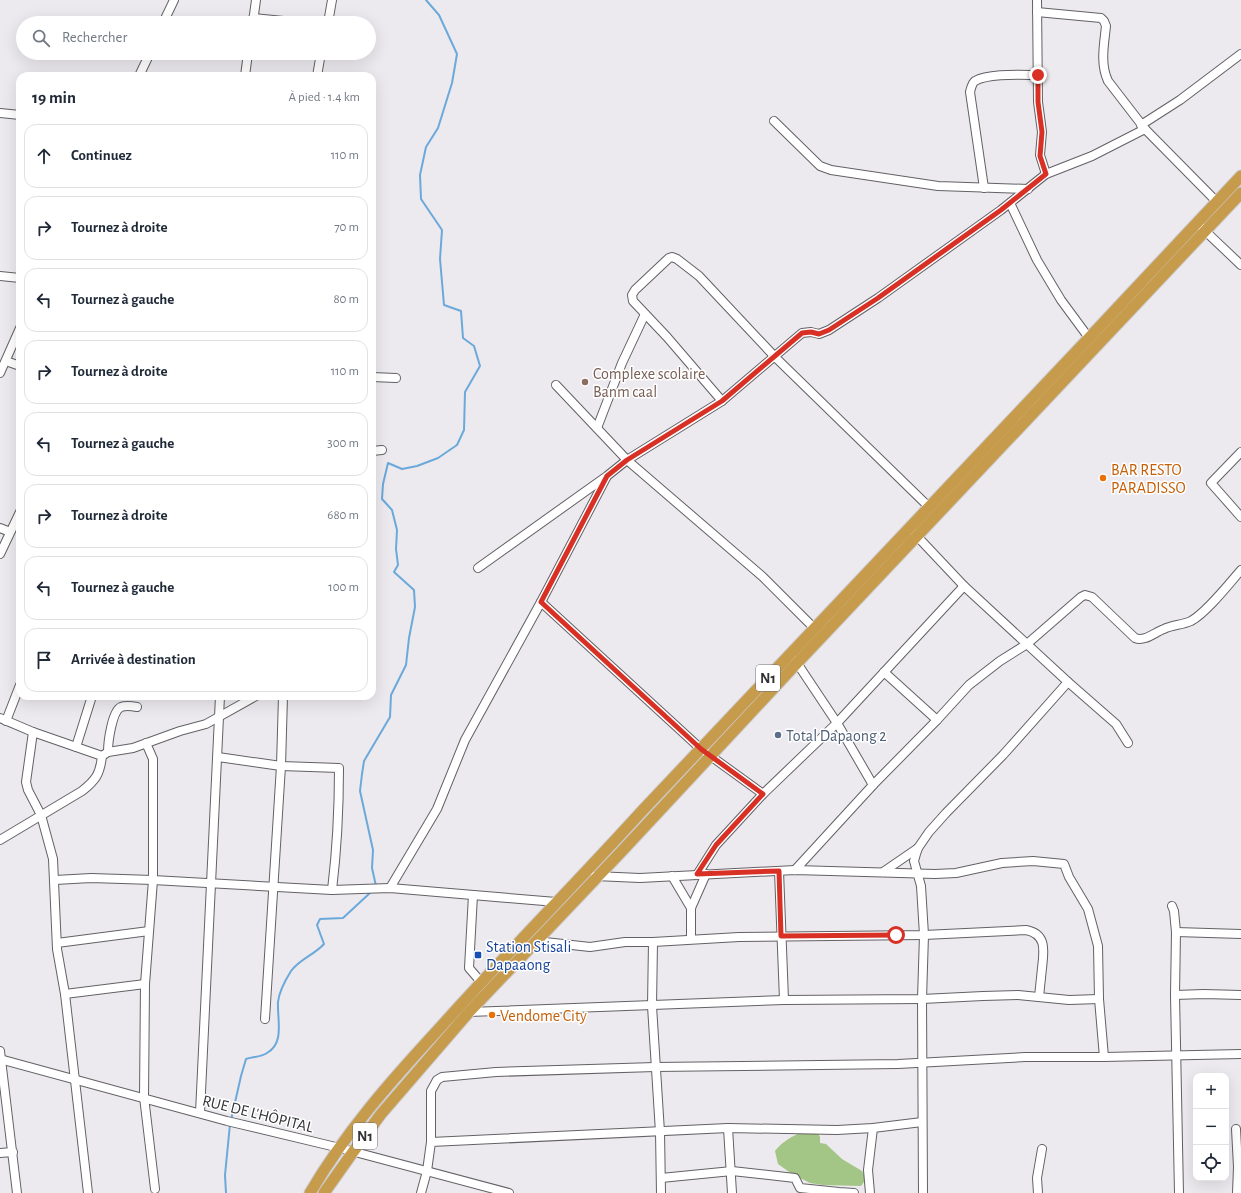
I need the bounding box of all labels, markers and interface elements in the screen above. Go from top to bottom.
search box [16,16,376,60]
icon: search [30,27,52,49]
text: Rechercher [62,30,127,45]
route end [1029,66,1047,84]
text: 19 min [32,89,76,106]
text: À pied · 1.4 km [288,91,360,104]
icon: ahead [33,145,55,167]
text: Continuez [71,148,132,163]
text: 110 m [331,149,359,162]
icon: right [33,217,55,239]
text: Tournez à droite [71,220,168,235]
text: 70 m [334,221,359,234]
icon: left [33,289,55,311]
text: Tournez à gauche [71,292,174,307]
text: 80 m [333,293,359,306]
icon: right [33,361,55,383]
text: Tournez à droite [71,364,168,379]
text: 110 m [331,365,359,378]
place label: Complexe scolaire Banm caal [593,366,705,400]
marker: Complexe scolaire Banm caal [580,377,590,387]
icon: left [33,433,55,455]
text: Tournez à gauche [71,436,174,451]
text: 300 m [327,437,359,450]
place label: BAR RESTO PARADISSO [1111,462,1186,496]
marker: BAR RESTO PARADISSO [1098,473,1108,483]
icon: right [33,505,55,527]
text: Tournez à droite [71,508,168,523]
text: 680 m [327,509,359,522]
icon: left [33,577,55,599]
text: Tournez à gauche [71,580,174,595]
text: 100 m [328,581,359,594]
icon: arrive [33,649,55,671]
text: Arrivée à destination [71,652,196,667]
road number: N1 [756,665,780,691]
place label: Total Dapaong 2 [786,728,887,744]
marker: Total Dapaong 2 [773,730,783,740]
route start [887,926,905,944]
place label: Station Stisali Dapaaong [486,939,571,973]
marker: Station Stisali Dapaaong [473,950,483,960]
place label: Vendome City [500,1008,587,1025]
marker: Vendome City [487,1010,497,1020]
map controls [1193,1073,1229,1181]
button: + [1193,1073,1229,1109]
street label: RUE DE L'HÔPITAL [201,1091,316,1136]
button: − [1193,1109,1229,1145]
road number: N1 [353,1123,377,1149]
button: locate [1193,1145,1229,1181]

